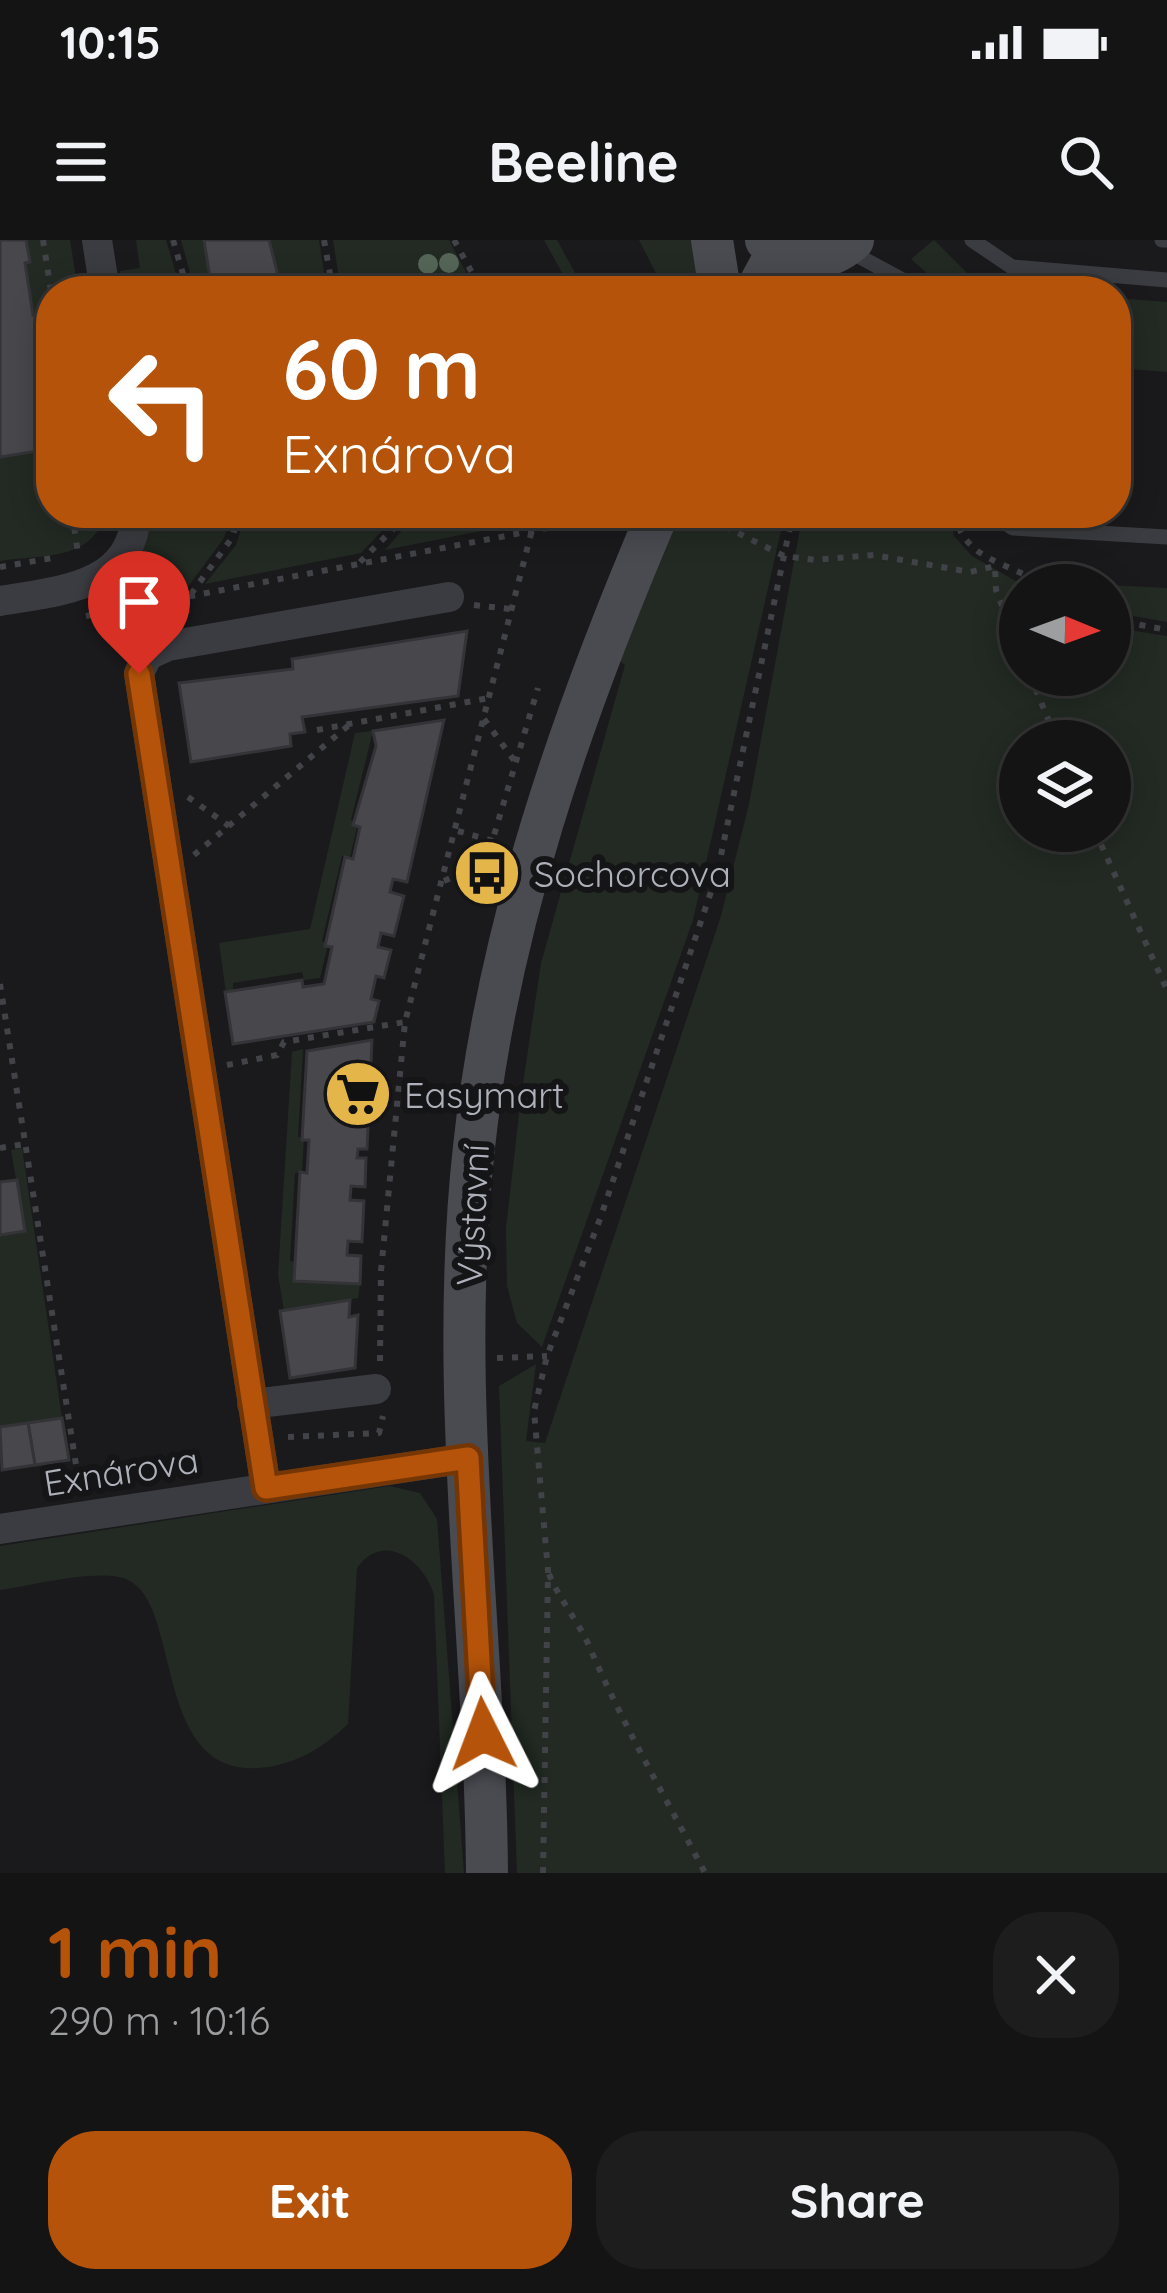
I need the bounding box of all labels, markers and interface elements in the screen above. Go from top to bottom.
text: 10:15 [60,14,161,70]
text: Beeline [488,128,679,196]
icon: menu [48,129,114,195]
icon: search [1053,129,1119,195]
text: 60 m [282,315,481,420]
icon: left [84,324,240,480]
text: Exnárova [282,419,516,487]
pin [88,551,190,674]
north arrow [999,564,1131,696]
map controls [999,564,1131,852]
icon: arrive [106,569,172,635]
button: layers [999,720,1131,852]
bus stop icon: Sochorcova [452,838,522,908]
place label: Sochorcova [534,851,731,896]
supermarket icon: Easymart [323,1059,393,1129]
place label: Easymart [404,1072,564,1117]
street label: Výstavní [446,1143,498,1287]
street label: Exnárova [40,1437,202,1505]
position arrow [420,1671,546,1797]
text: 1 min [48,1906,222,1996]
button: close [993,1912,1119,2038]
text: 290 m · 10:16 [48,1996,270,2045]
button: Exit [48,2131,572,2269]
button: Share [596,2131,1119,2269]

